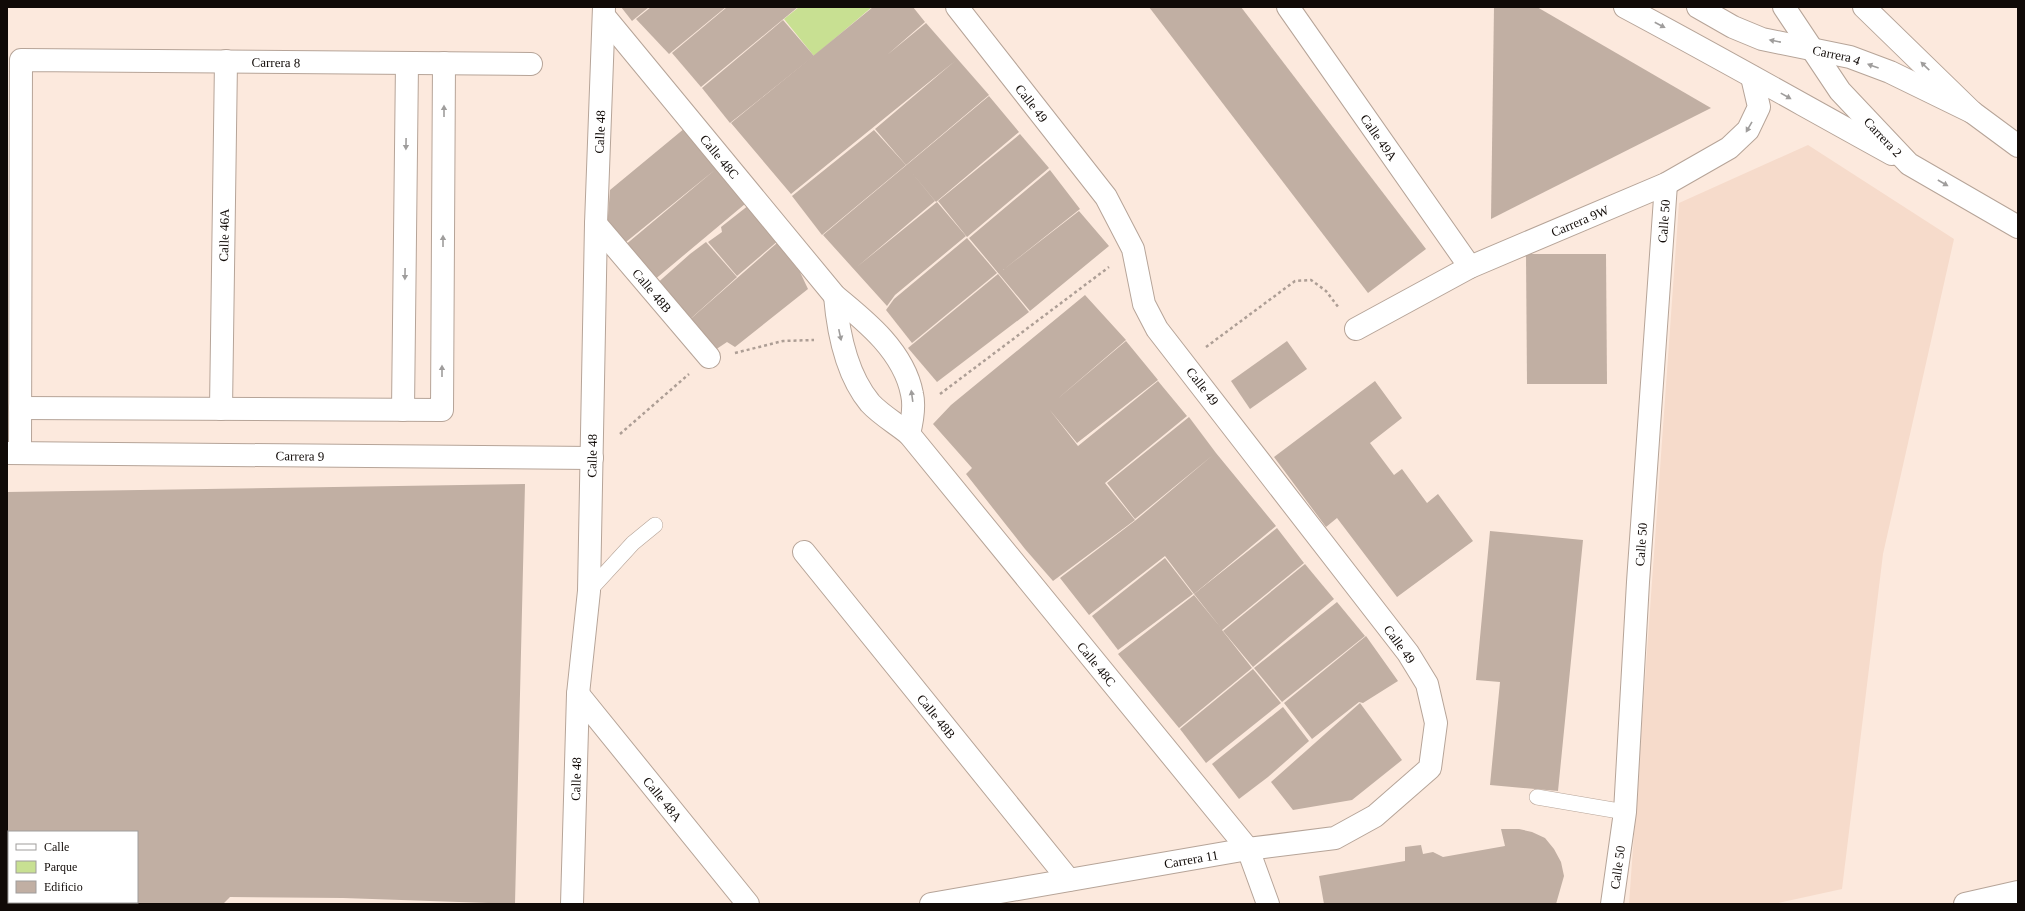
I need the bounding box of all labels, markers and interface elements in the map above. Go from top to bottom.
one-way arrow [1654,22,1666,29]
one-way arrow [1769,38,1781,44]
street label: Carrera 4 [1811,43,1863,68]
street label: Carrera 8 [252,55,300,70]
one-way arrow [1920,61,1930,71]
one-way arrow [1867,62,1879,68]
street label: Calle 49 [1012,81,1051,125]
one-way arrow [1780,92,1791,99]
one-way arrow [441,104,447,117]
street label: Calle 48 [592,110,608,154]
street label: Calle 49A [1357,111,1400,164]
street label: Carrera 2 [1861,114,1905,160]
one-way arrow [1745,121,1752,133]
street label: Calle 48C [697,132,742,182]
one-way arrow [403,138,409,151]
one-way arrow [1937,180,1949,187]
street label: Calle 50 [1655,199,1673,244]
street label: Carrera 9W [1549,202,1612,240]
street label: Calle 46A [216,208,232,262]
one-way arrow [440,234,446,247]
street label: Calle 48B [629,266,675,316]
one-way arrow [402,268,408,281]
one-way arrow [838,328,844,341]
one-way arrow [439,364,445,377]
street label: Calle 49 [1183,364,1222,408]
one-way arrow [909,390,915,402]
street label: Calle 48 [584,434,600,478]
street label: Carrera 9 [276,448,324,464]
street label: Calle 50 [1632,522,1650,567]
street label: Calle 49 [1381,622,1419,666]
street label: Calle 48C [1074,639,1119,689]
street label: Calle 48B [914,691,959,742]
street label: Calle 48 [568,757,584,801]
street label: Calle 48A [640,774,685,825]
legend [8,831,138,903]
text: Calle [44,840,69,854]
street label: Calle 50 [1607,845,1628,890]
street label: Carrera 11 [1163,847,1219,871]
text: Parque [44,860,77,874]
text: Edificio [44,880,83,894]

